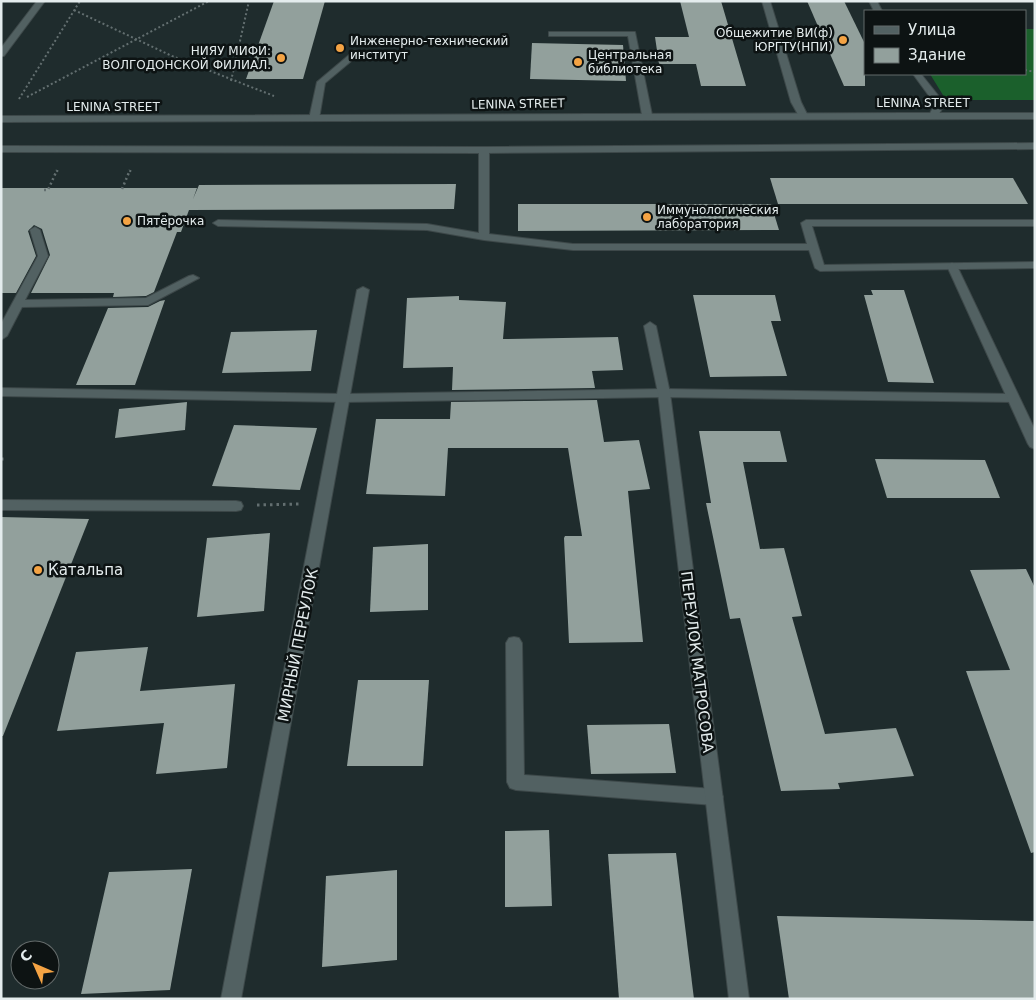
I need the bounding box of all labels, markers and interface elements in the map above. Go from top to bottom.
legend [864,10,1026,75]
text: Улица [908,21,956,39]
place label: Общежитие ВИ(ф) ЮРГТУ(НПИ) [716,26,833,54]
place label: Инженерно-технический институт [350,34,508,62]
marker: Общежитие ВИ(ф) ЮРГТУ(НПИ) [837,34,849,46]
marker: Инженерно-технический институт [334,42,346,54]
place label: НИЯУ МИФИ: ВОЛГОДОНСКОЙ ФИЛИАЛ. [102,44,271,72]
text: Здание [908,46,966,64]
place label: Центральная библиотека [588,48,672,76]
marker: НИЯУ МИФИ: ВОЛГОДОНСКОЙ ФИЛИАЛ. [275,52,287,64]
marker: Центральная библиотека [572,56,584,68]
street label: LENINA STREET [471,96,566,112]
street label: LENINA STREET [876,96,970,110]
street label: LENINA STREET [66,100,160,114]
place label: Иммунологическия лаборатория [657,203,779,231]
marker: Иммунологическия лаборатория [641,211,653,223]
place label: Пятёрочка [137,214,204,228]
marker: Пятёрочка [121,215,133,227]
place label: Катальпа [48,561,123,579]
marker: Катальпа [32,564,44,576]
street label: МИРНЫЙ ПЕРЕУЛОК [273,566,322,723]
street label: ПЕРЕУЛОК МАТРОСОВА [677,570,717,755]
north arrow [10,940,60,990]
text: С [17,947,35,965]

